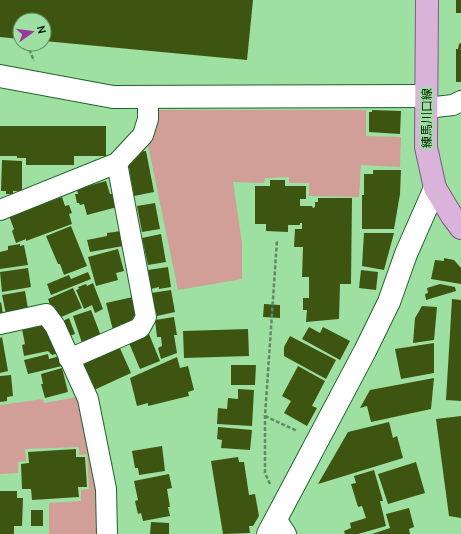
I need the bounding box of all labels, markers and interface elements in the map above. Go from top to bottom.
north arrow [12,12,52,52]
text: N [33,24,48,35]
street label: 練馬川口線 [420,88,436,148]

